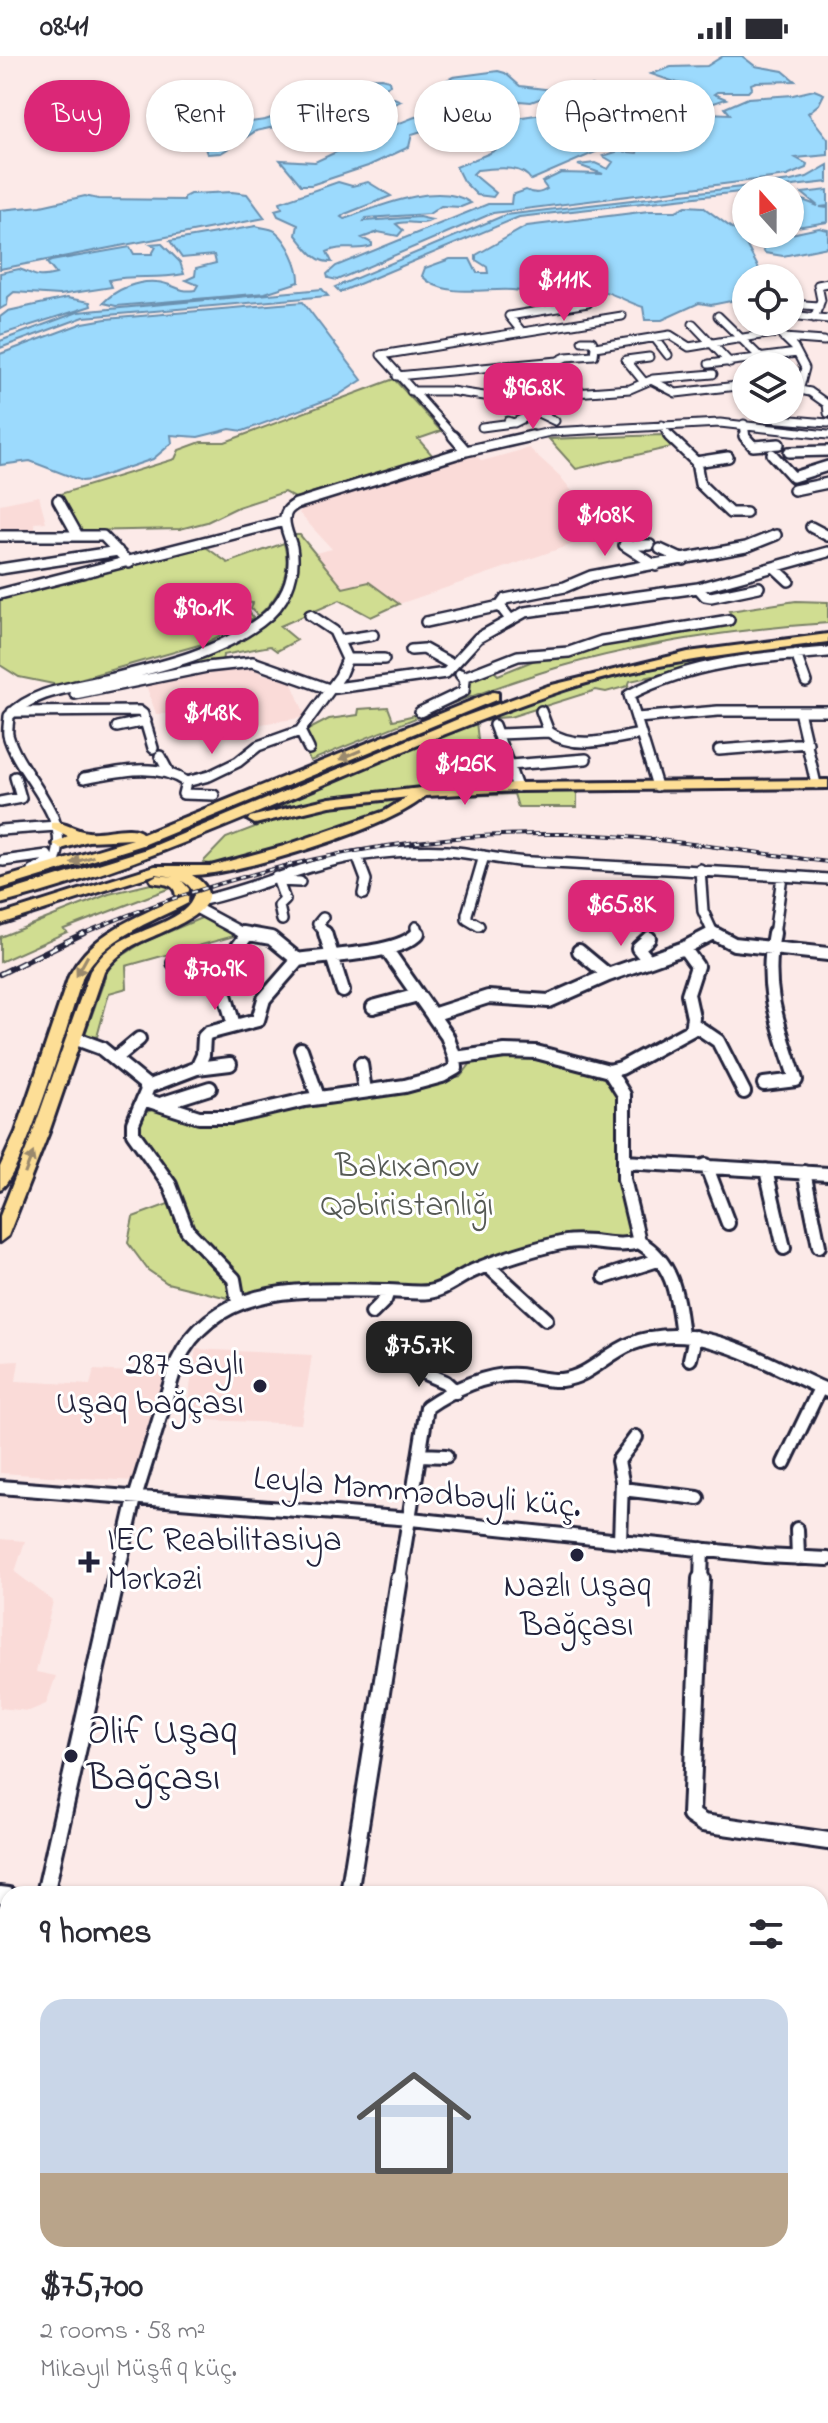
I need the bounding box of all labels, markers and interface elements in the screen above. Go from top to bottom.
text: 08:41 [40,6,89,50]
chip: Buy [24,80,130,152]
chip: Rent [146,80,254,152]
chip: Filters [270,80,398,152]
chip: New [414,80,520,152]
chip: Apartment [536,80,715,152]
north arrow [732,176,804,248]
map controls [732,176,804,424]
pin: $111K [508,255,620,323]
text: $111K [537,262,591,300]
button: locate [732,264,804,336]
button: layers [732,352,804,424]
pin: $96.8K [468,363,598,431]
text: $96.8K [502,370,564,408]
pin: $108K [549,490,661,558]
text: $108K [576,497,634,535]
pin: $90.1K [138,583,268,651]
text: $90.1K [173,590,233,628]
pin: $148K [156,688,268,756]
text: $148K [183,695,241,733]
pin: $126K [409,739,521,807]
text: $126K [435,746,495,784]
one-way arrow [338,748,361,761]
one-way arrow [69,855,93,867]
pin: $65.8K [556,880,686,948]
text: $65.8K [586,887,656,925]
pin: $70.9K [150,944,280,1012]
text: $70.9K [183,951,247,989]
one-way arrow [76,955,89,978]
park label: Bakıxanov Qəbiristanlığı [320,1143,494,1232]
one-way arrow [23,1151,36,1175]
pin: $75.7K [354,1321,484,1389]
text: $75.7K [384,1328,454,1366]
place label: 287 saylı Uşaq bağçası [56,1341,244,1430]
marker: 287 saylı Uşaq bağçası [251,1377,269,1395]
street label: Leyla Məmmədbəyli küç. [251,1455,583,1533]
place label: IEC Reabilitasiya Mərkəzi [107,1517,342,1606]
marker: Nazlı Uşaq Bağçası [568,1546,586,1564]
marker: IEC Reabilitasiya Mərkəzi [78,1551,100,1573]
place label: Nazlı Uşaq Bağçası [503,1563,651,1652]
place label: Əlif Uşaq Bağçası [86,1704,237,1809]
marker: Əlif Uşaq Bağçası [62,1747,80,1765]
text: 9 homes [40,1909,152,1959]
icon: filters [744,1912,788,1956]
icon: home [342,2051,486,2195]
text: $75,700 [40,2263,143,2313]
text: 2 rooms · 58 m² [40,2313,206,2351]
text: Mikayıl Müşfiq küç. [40,2351,237,2389]

